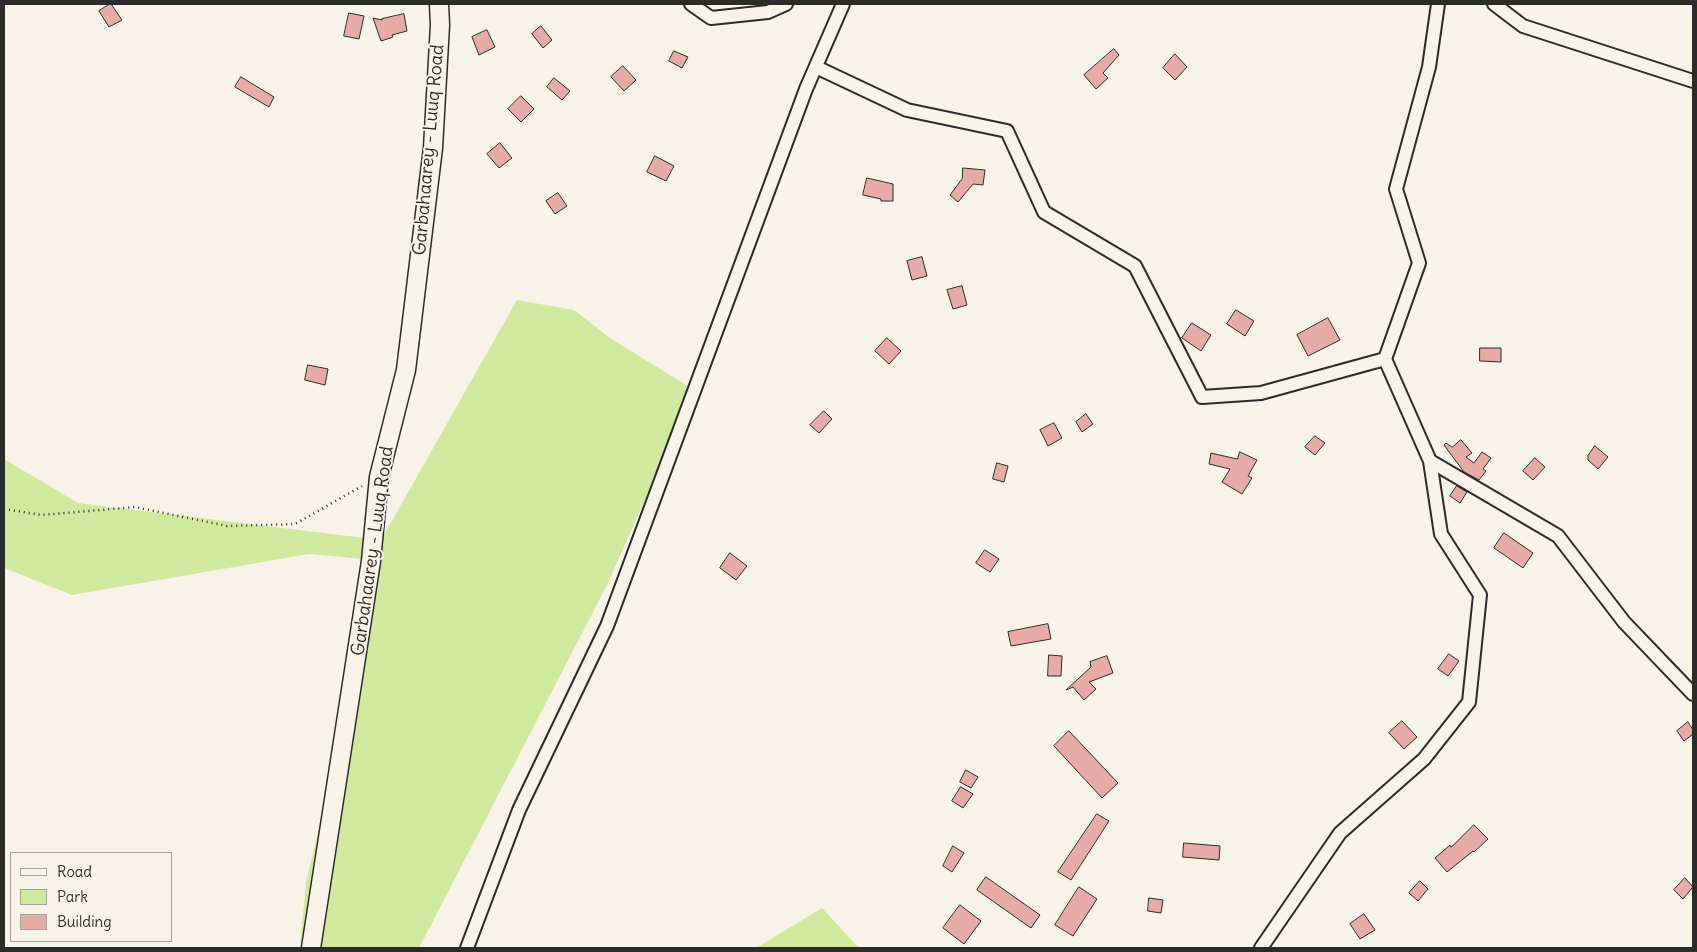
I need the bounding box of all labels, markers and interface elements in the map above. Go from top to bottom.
street label: Garbahaarey - Luuq Road [409,44,449,256]
street label: Garbahaarey - Luuq Road [348,445,398,657]
legend [10,852,172,942]
text: Road [57,862,92,881]
text: Park [57,887,88,906]
text: Building [57,912,112,931]

